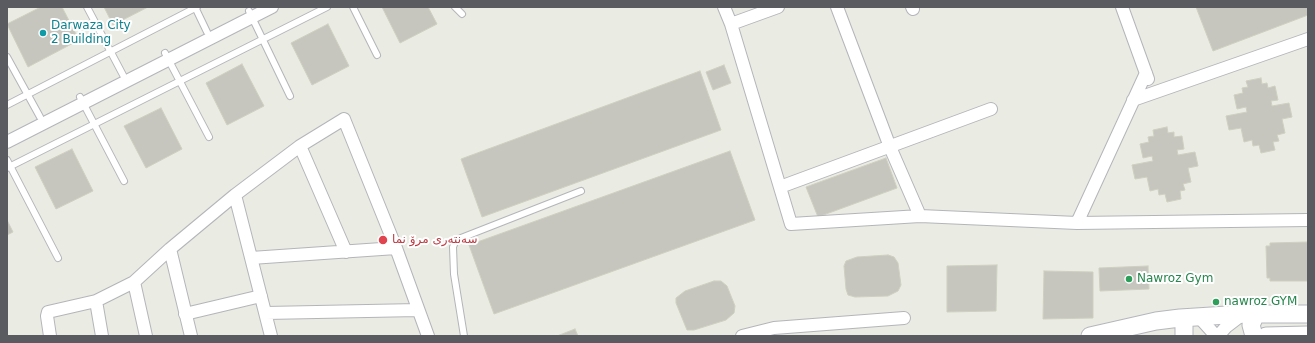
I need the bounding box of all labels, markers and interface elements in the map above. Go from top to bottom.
place label: Darwaza City 2 Building [51,19,131,47]
marker: Darwaza City 2 Building [38,28,48,38]
place label: سەنتەرى مرۆ نما [392,233,477,247]
marker: سەنتەرى مرۆ نما [377,234,389,246]
place label: Nawroz Gym [1137,272,1213,286]
marker: Nawroz Gym [1124,274,1134,284]
place label: nawroz GYM [1224,295,1297,309]
marker: nawroz GYM [1211,297,1221,307]

